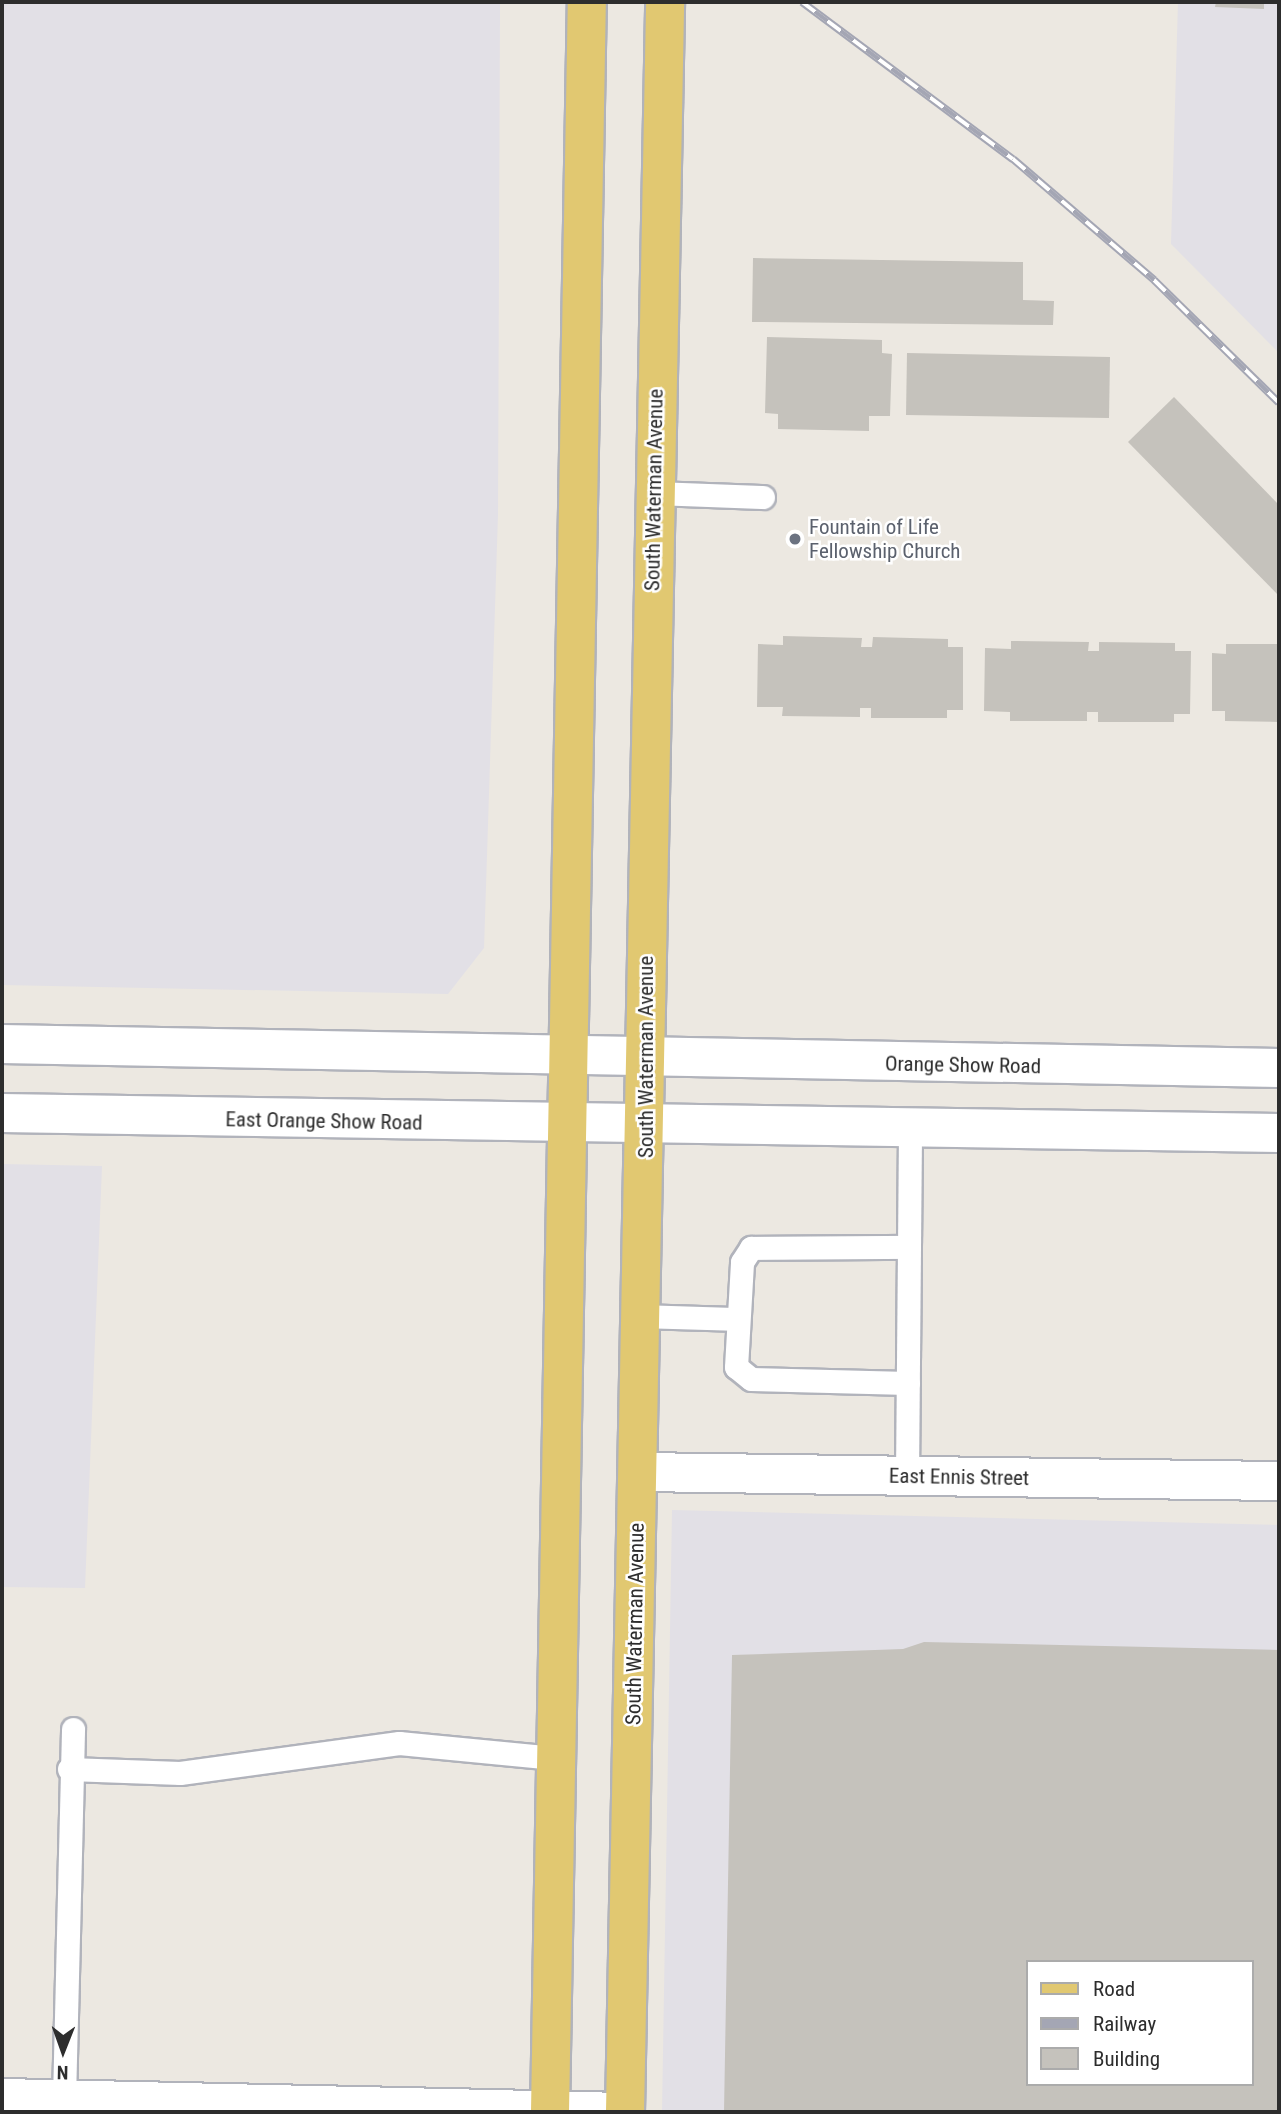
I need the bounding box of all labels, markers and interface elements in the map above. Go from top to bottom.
street label: South Waterman Avenue [640,389,668,591]
place label: Fountain of Life Fellowship Church [809,514,961,564]
marker: Fountain of Life Fellowship Church [787,531,803,547]
street label: South Waterman Avenue [633,956,659,1158]
street label: Orange Show Road [885,1051,1041,1079]
street label: East Orange Show Road [225,1107,423,1135]
street label: East Ennis Street [889,1463,1029,1491]
street label: South Waterman Avenue [621,1523,649,1725]
legend [1026,1960,1253,2086]
text: Road [1093,1977,1135,2001]
text: Railway [1093,2012,1156,2036]
north arrow [28,2016,98,2086]
text: Building [1093,2047,1160,2071]
text: N [57,2061,69,2084]

